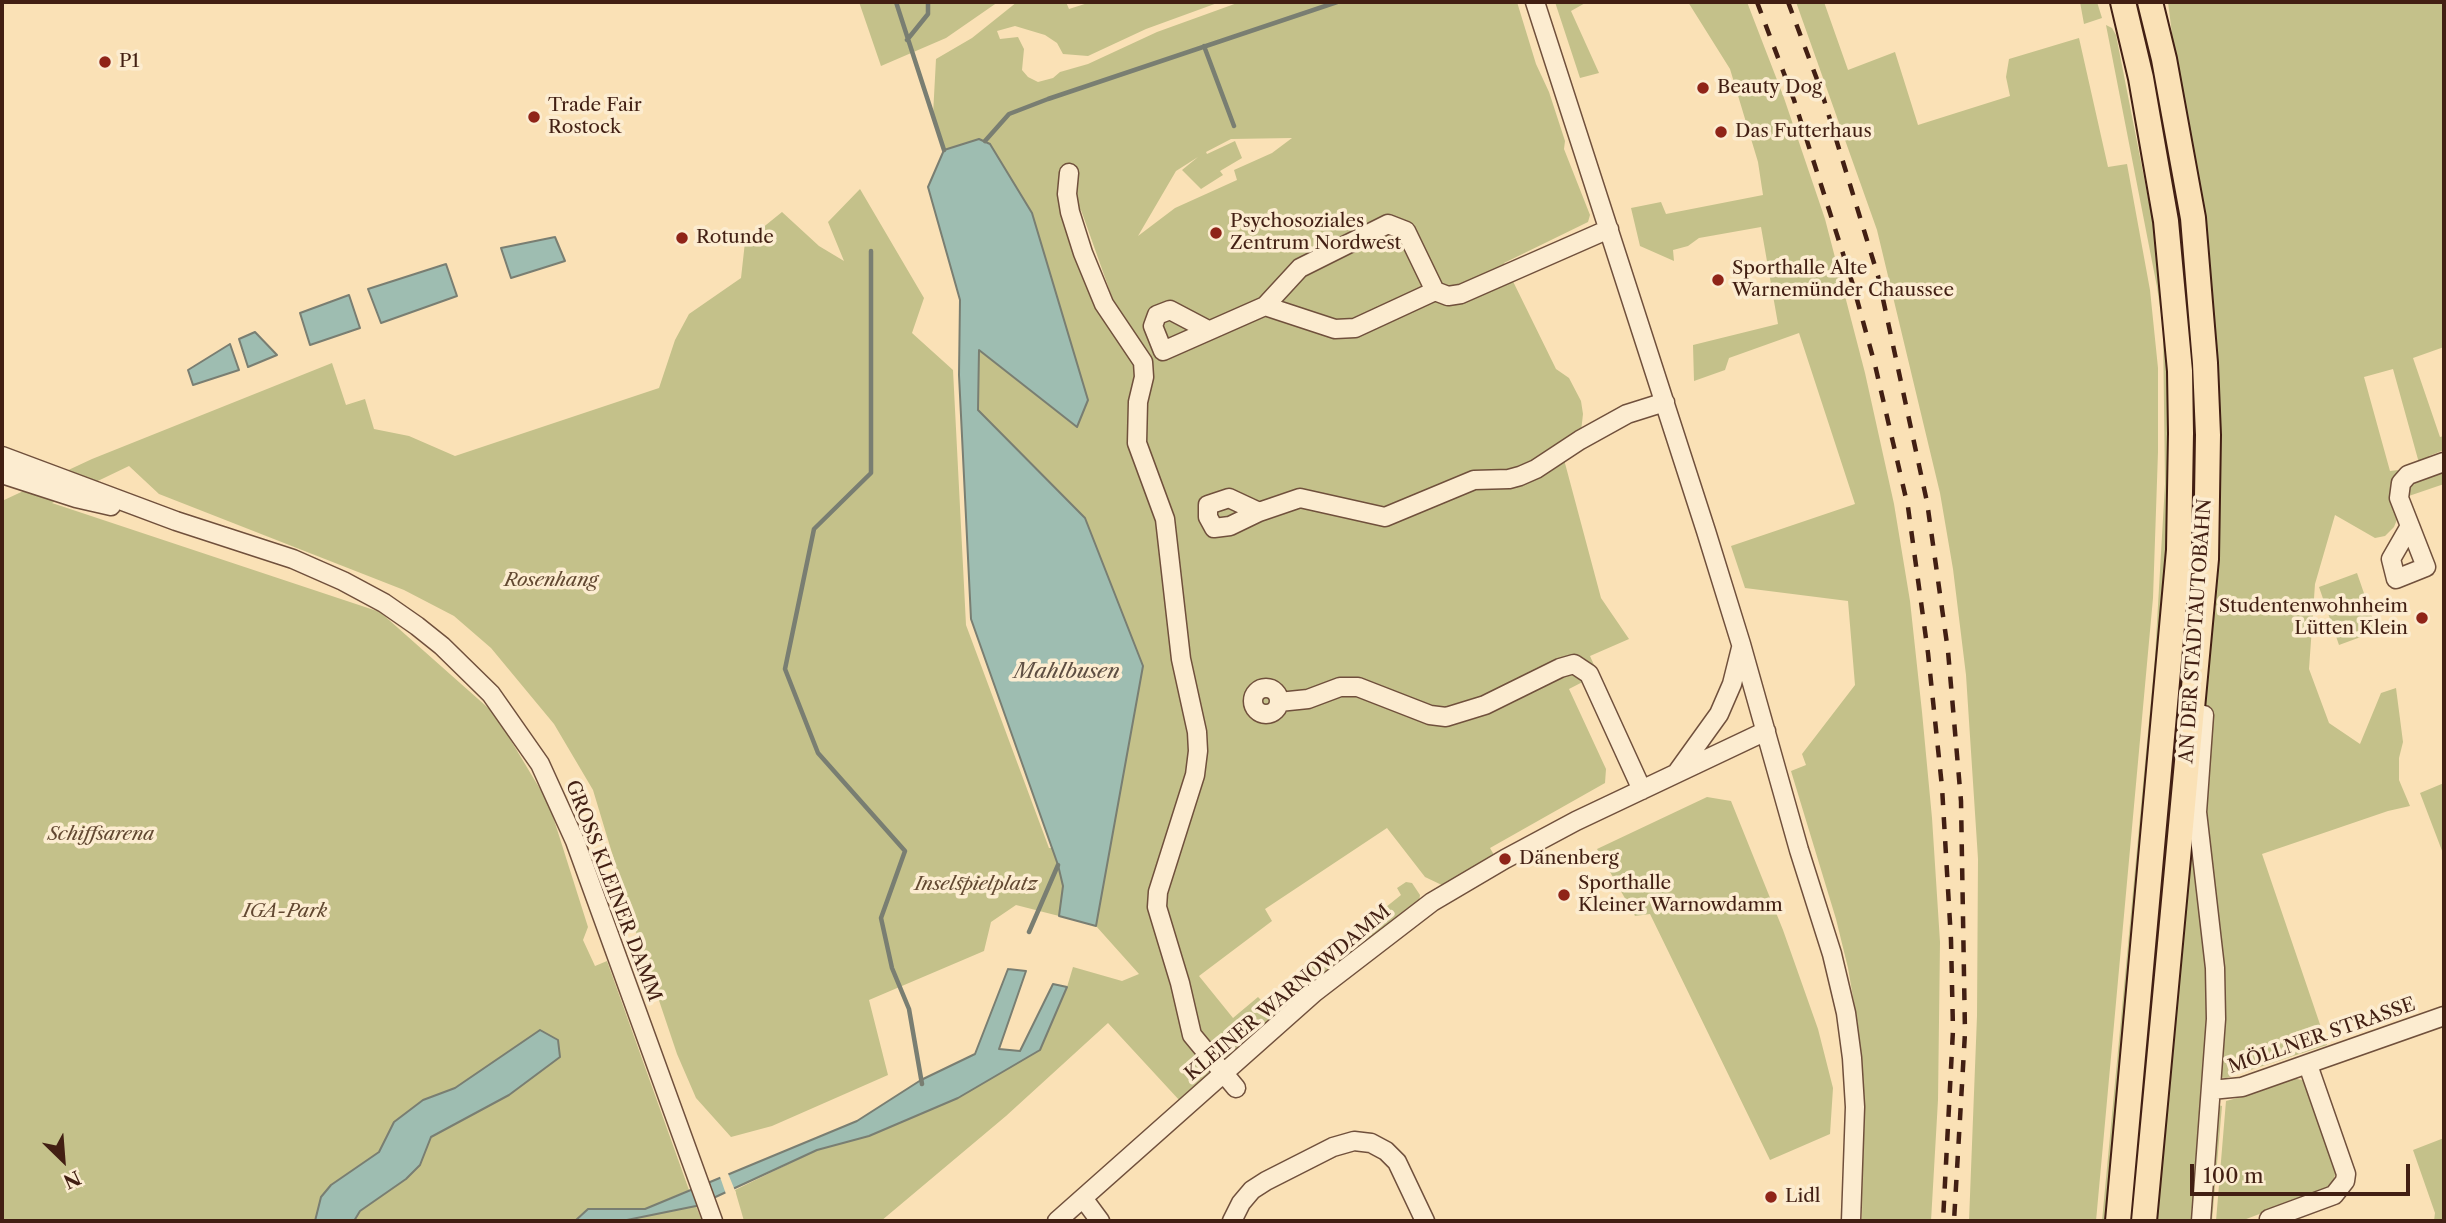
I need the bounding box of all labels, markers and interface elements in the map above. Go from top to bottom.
place label: P1 [119,51,140,73]
marker: P1 [97,54,113,70]
place label: Beauty Dog [1717,77,1822,99]
marker: Beauty Dog [1695,80,1711,96]
place label: Trade Fair Rostock [548,95,642,139]
marker: Trade Fair Rostock [526,109,542,125]
place label: Das Futterhaus [1735,121,1872,143]
marker: Das Futterhaus [1713,124,1729,140]
place label: Psychosoziales Zentrum Nordwest [1230,211,1401,255]
marker: Psychosoziales Zentrum Nordwest [1208,225,1224,241]
place label: Rotunde [696,227,774,249]
marker: Rotunde [674,230,690,246]
place label: Sporthalle Alte Warnemünder Chaussee [1732,258,1954,302]
marker: Sporthalle Alte Warnemünder Chaussee [1710,272,1726,288]
street label: AN DER STADTAUTOBAHN [2175,498,2217,764]
park label: Rosenhang [504,570,598,592]
place label: Studentenwohnheim Lütten Klein [2219,596,2408,640]
marker: Studentenwohnheim Lütten Klein [2414,610,2430,626]
water label: Mahlbusen [1014,659,1120,685]
street label: GROSS KLEINER DAMM [560,777,666,1005]
park label: Schiffsarena [48,824,154,846]
place label: Dänenberg [1519,848,1619,870]
marker: Dänenberg [1497,851,1513,867]
place label: Sporthalle Kleiner Warnowdamm [1578,873,1783,917]
park label: Inselspielplatz [914,874,1038,896]
marker: Sporthalle Kleiner Warnowdamm [1556,887,1572,903]
street label: KLEINER WARNOWDAMM [1181,900,1395,1086]
park label: IGA-Park [243,901,327,923]
street label: MÖLLNER STRASSE [2225,993,2419,1079]
north arrow [28,1125,98,1195]
scale bar [2194,1150,2414,1194]
text: 100 m [2203,1163,2264,1188]
text: N [60,1166,84,1193]
place label: Lidl [1785,1186,1820,1208]
marker: Lidl [1763,1189,1779,1205]

